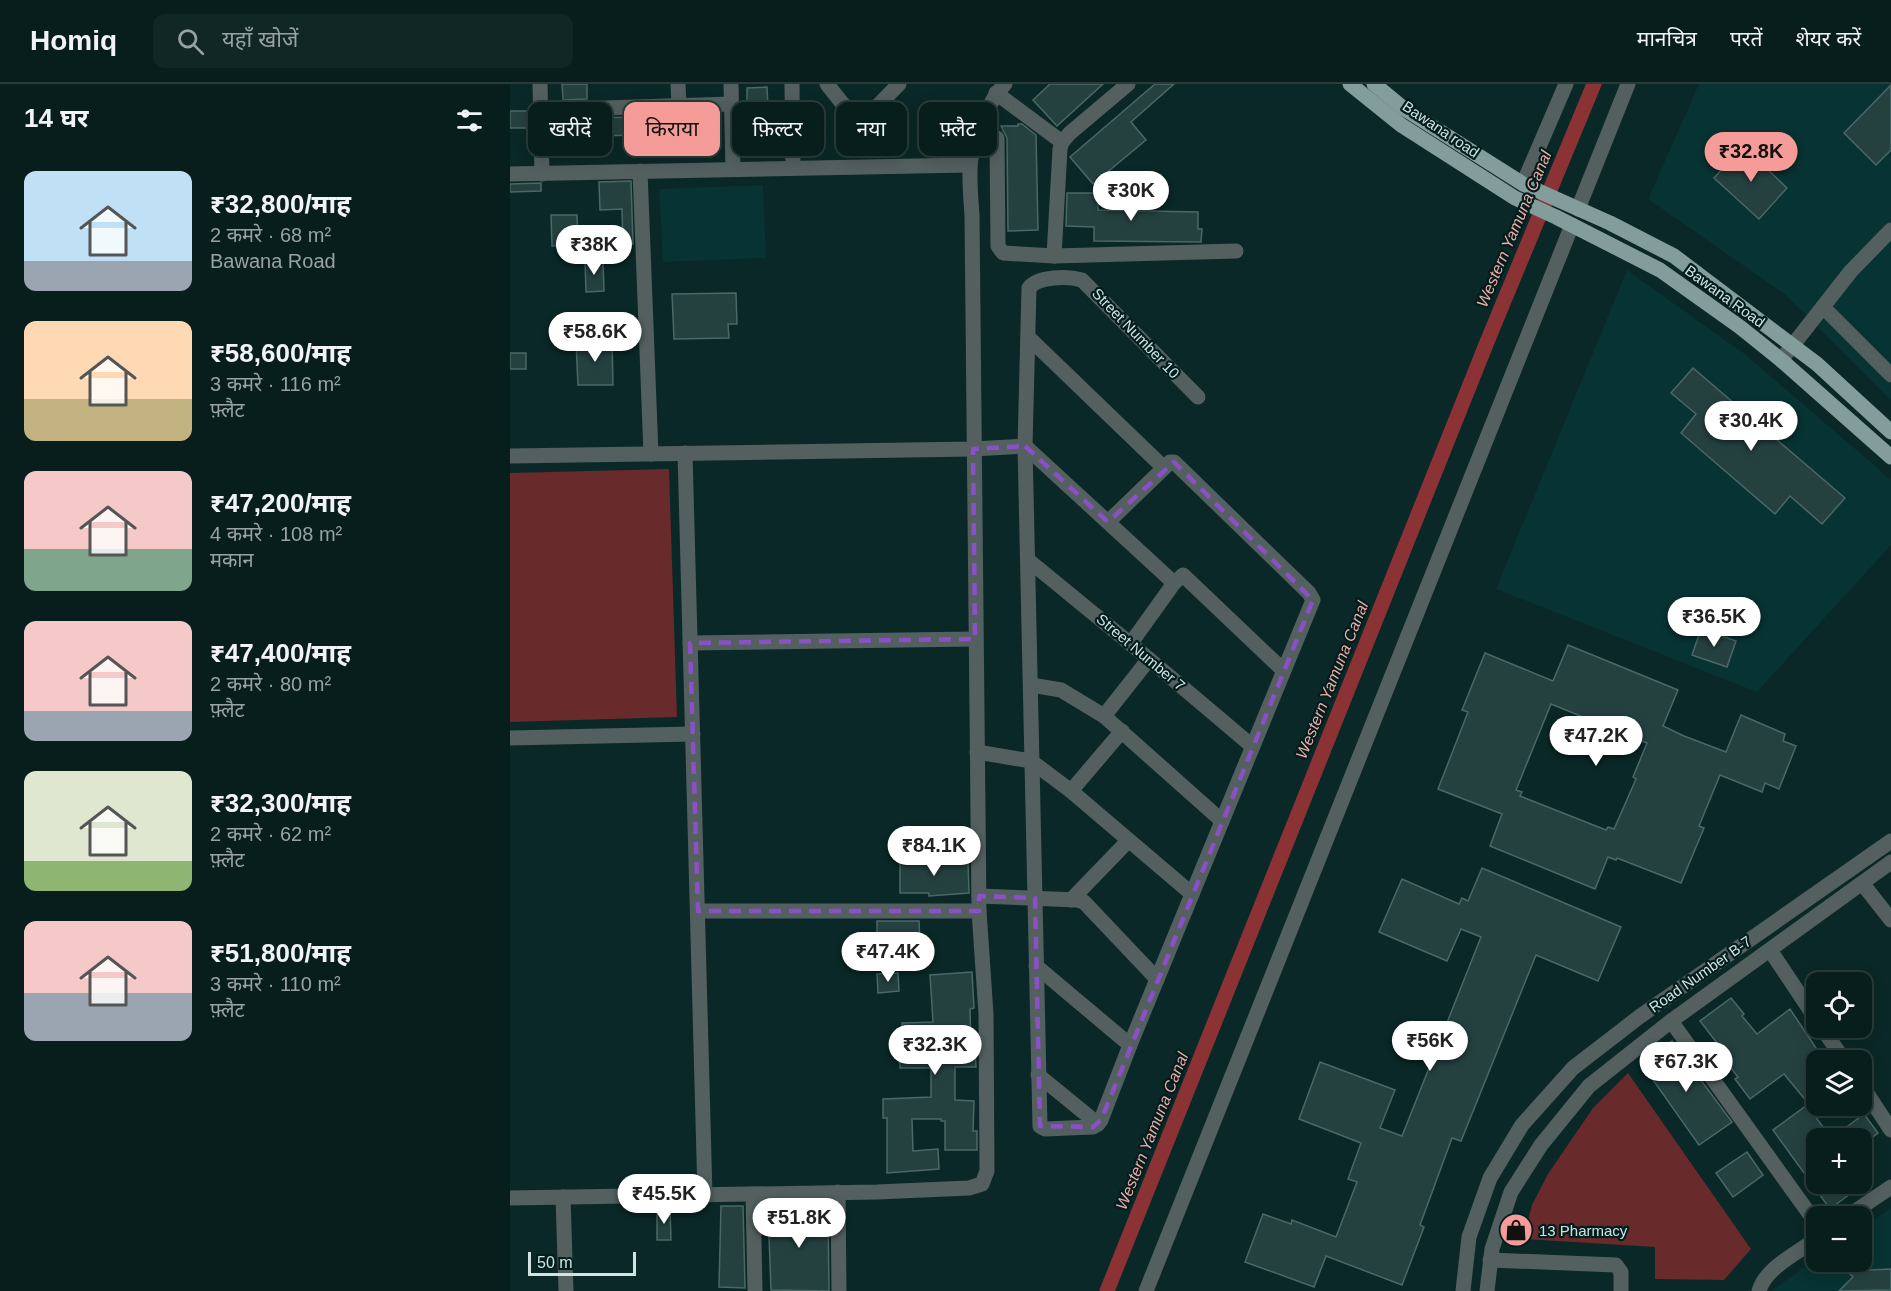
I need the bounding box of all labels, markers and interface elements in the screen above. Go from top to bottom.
search box [153,14,573,68]
text: Homiq [30,25,117,56]
icon: search [174,25,207,58]
text: यहाँ खोजें [222,27,298,52]
text: मानचित्र [1637,27,1697,50]
text: परतें [1730,27,1762,50]
text: शेयर करें [1795,27,1861,50]
street label: Bawana road [1400,97,1482,161]
chip: खरीदें [528,102,612,156]
chip: किराया [624,102,720,156]
chip: फ़िल्टर [732,102,824,156]
chip: नया [836,102,907,156]
chip: फ़्लैट [919,102,997,156]
text: 14 घर [24,103,88,133]
icon: filters [453,104,486,137]
pin: ₹32.8K [1702,132,1800,183]
text: ₹32.8K [1719,140,1783,162]
water label: Western Yamuna Canal [1473,148,1555,310]
pin: ₹30K [1095,171,1167,222]
text: ₹30K [1107,179,1155,201]
text: ₹32,800/माह [210,189,351,219]
icon: home [72,195,144,267]
text: 2 कमरे · 68 m² [210,224,331,246]
pin: ₹38K [558,225,630,276]
text: ₹38K [570,233,618,255]
text: Bawana Road [210,250,336,272]
street label: Bawana Road [1682,261,1768,331]
street label: Street Number 10 [1089,285,1183,381]
pin: ₹58.6K [546,312,644,363]
text: ₹58.6K [563,320,627,342]
text: ₹58,600/माह [210,338,351,368]
icon: home [72,345,144,417]
text: 3 कमरे · 116 m² [210,373,341,395]
text: फ़्लैट [210,399,245,421]
pin: ₹30.4K [1702,401,1800,452]
text: ₹30.4K [1719,409,1783,431]
text: ₹47,200/माह [210,488,351,518]
icon: home [72,495,144,567]
text: 4 कमरे · 108 m² [210,523,342,545]
text: मकान [210,549,254,571]
pin: ₹36.5K [1665,597,1763,648]
water label: Western Yamuna Canal [1293,598,1372,761]
text: ₹36.5K [1682,605,1746,627]
street label: Street Number 7 [1093,610,1189,694]
text: ₹47,400/माह [210,638,351,668]
icon: home [72,645,144,717]
text: 2 कमरे · 80 m² [210,673,331,695]
text: फ़्लैट [210,699,245,721]
pin: ₹47.2K [1547,716,1645,767]
text: ₹47.2K [1564,724,1628,746]
text: ₹32,300/माह [210,788,351,818]
icon: home [72,795,144,867]
text: 2 कमरे · 62 m² [210,823,331,845]
pin: ₹84.1K [885,826,983,877]
text: ₹84.1K [902,834,966,856]
text: फ़्लैट [210,849,245,871]
pin: ₹47.4K [839,932,937,983]
street label: Road Number B-7 [1646,932,1754,1016]
text: ₹51,800/माह [210,938,351,968]
text: ₹47.4K [856,940,920,962]
icon: home [72,945,144,1017]
map controls [1806,972,1872,1272]
button: locate [1806,972,1872,1038]
text: 3 कमरे · 110 m² [210,973,341,995]
text: फ़्लैट [210,999,245,1021]
pin: ₹56K [1394,1021,1466,1072]
pin: ₹32.3K [886,1025,984,1076]
text: ₹56K [1406,1029,1454,1051]
text: ₹32.3K [903,1033,967,1055]
pin: ₹67.3K [1637,1042,1735,1093]
water label: Western Yamuna Canal [1113,1049,1192,1212]
text: ₹67.3K [1654,1050,1718,1072]
button: layers [1806,1050,1872,1116]
button: + [1806,1128,1872,1194]
pin: ₹45.5K [615,1174,713,1225]
text: ₹45.5K [632,1182,696,1204]
pin: ₹51.8K [750,1198,848,1249]
text: ₹51.8K [767,1206,831,1228]
button: − [1806,1206,1872,1272]
shop icon: 13 Pharmacy [1498,1212,1534,1248]
place label: 13 Pharmacy [1539,1222,1628,1239]
scale bar [528,1249,636,1276]
text: 50 m [537,1254,573,1271]

